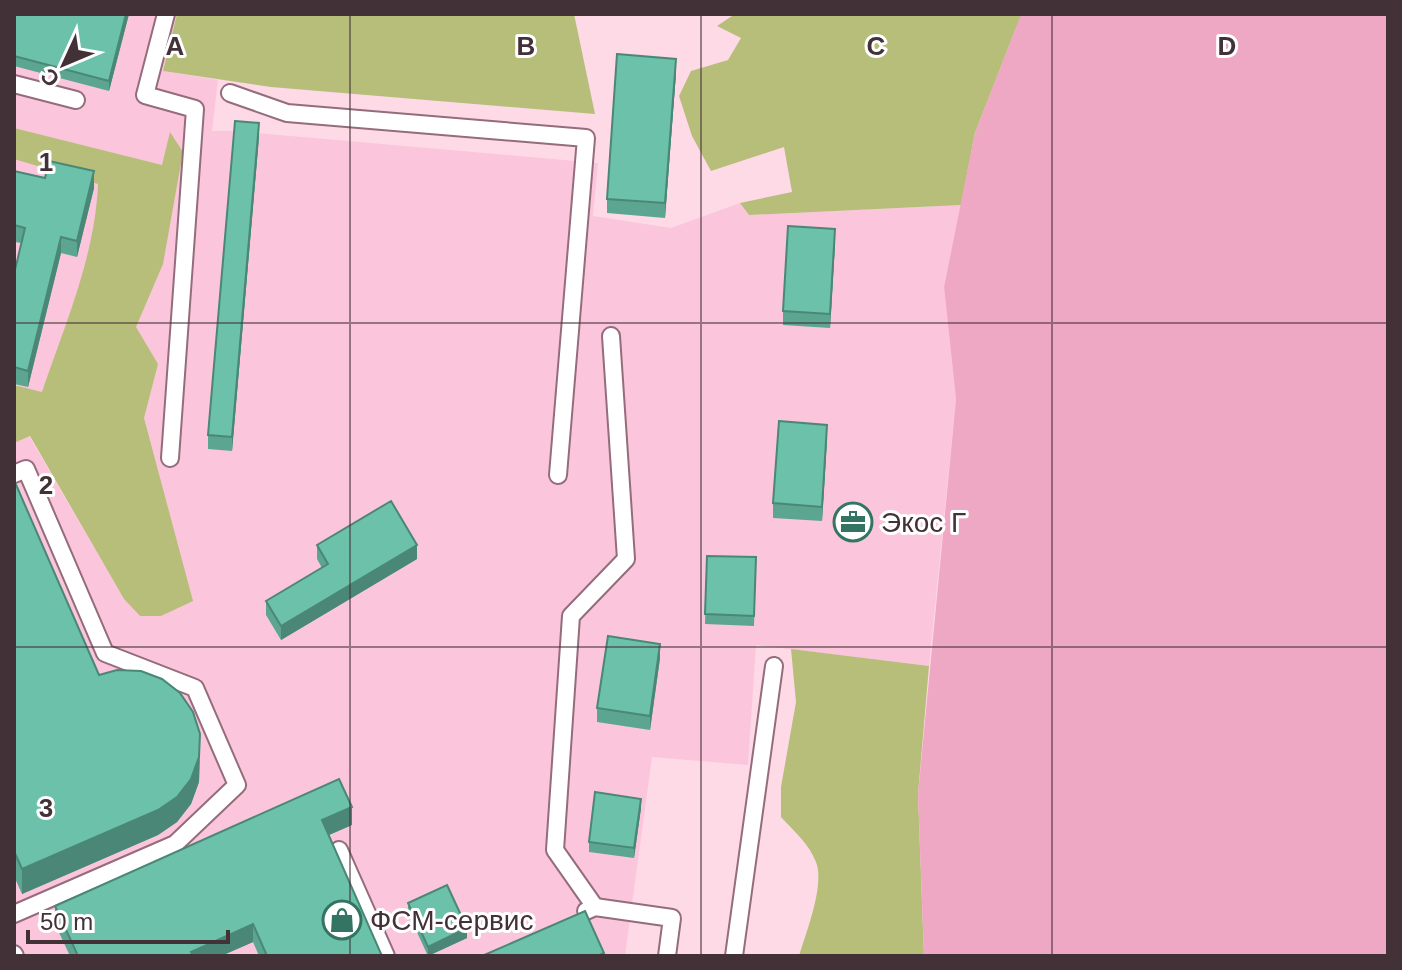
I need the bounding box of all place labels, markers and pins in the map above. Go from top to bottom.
office icon: Экос Г [832,501,874,543]
place label: Экос Г [881,507,966,538]
shop icon: ФСМ-сервис [321,899,363,941]
place label: ФСМ-сервис [370,905,534,936]

